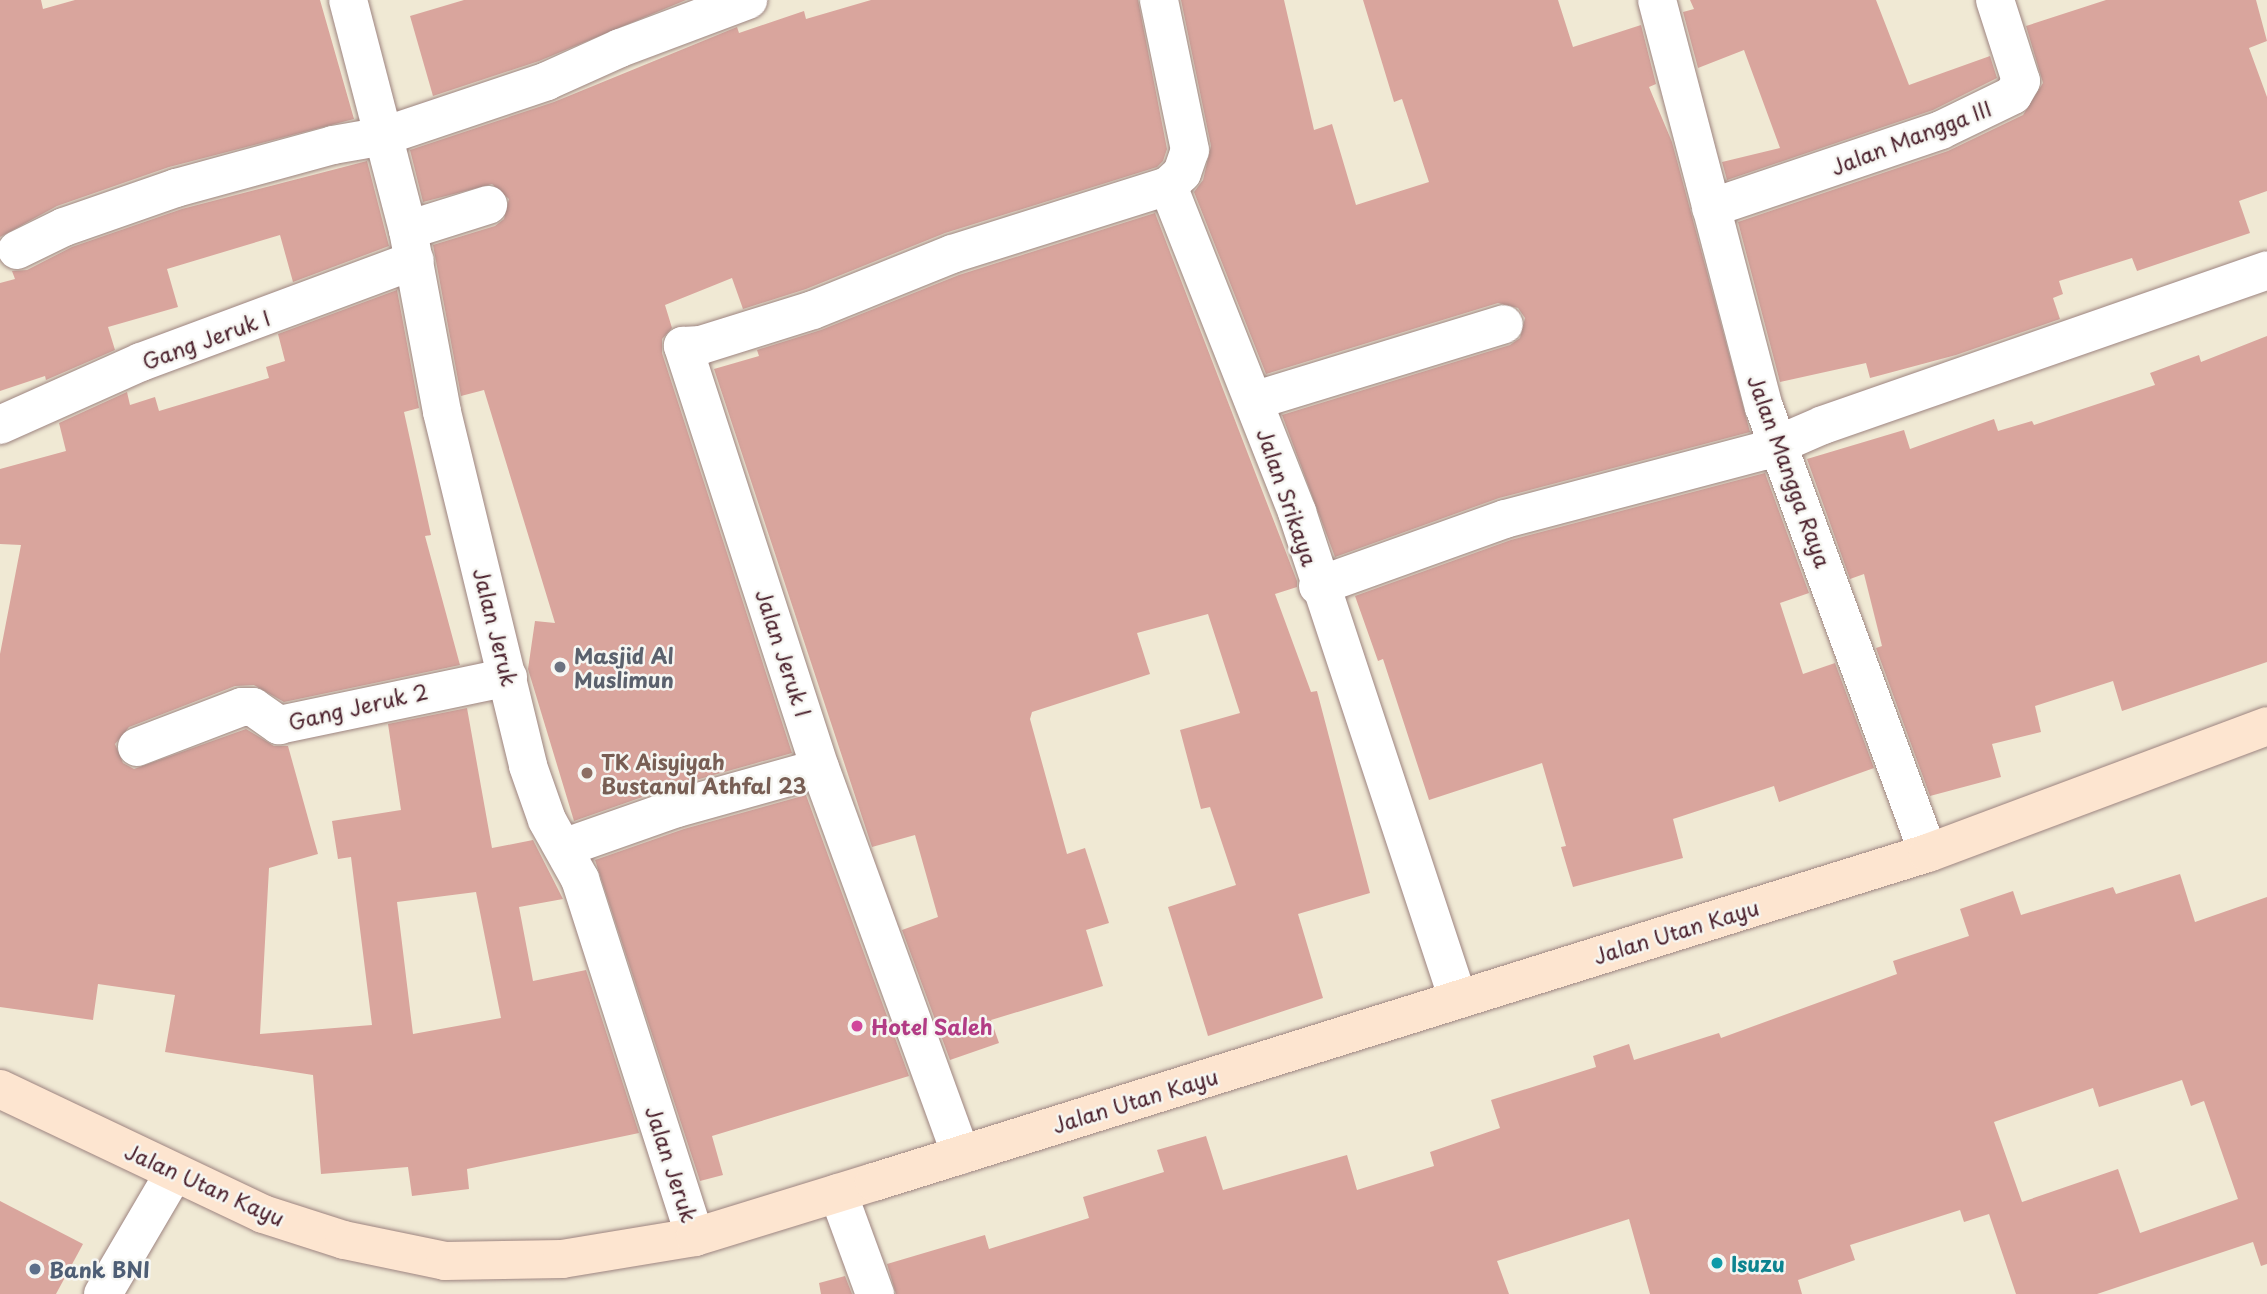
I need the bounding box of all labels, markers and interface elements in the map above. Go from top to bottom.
street label: Jalan Mangga III [1826,94,1996,180]
street label: Gang Jeruk I [140,305,272,373]
street label: Jalan Mangga Raya [1743,370,1837,572]
street label: Jalan Srikaya [1253,425,1323,569]
street label: Jalan Jeruk [469,565,523,689]
street label: Jalan Jeruk I [751,585,817,721]
place label: Masjid Al Muslimun [574,642,674,692]
marker: Masjid Al Muslimun [552,659,568,675]
street label: Gang Jeruk 2 [287,678,429,734]
place label: TK Aisyiyah Bustanul Athfal 23 [601,748,806,798]
marker: TK Aisyiyah Bustanul Athfal 23 [579,765,595,781]
street label: Jalan Utan Kayu [1590,894,1762,968]
place label: Hotel Saleh [871,1013,994,1039]
marker: Hotel Saleh [849,1018,865,1034]
street label: Jalan Utan Kayu [1049,1063,1221,1137]
street label: Jalan Jeruk [641,1103,703,1225]
street label: Jalan Utan Kayu [121,1137,289,1231]
place label: Isuzu [1731,1250,1785,1276]
marker: Isuzu [1709,1255,1725,1271]
place label: Bank BNI [49,1256,150,1282]
marker: Bank BNI [27,1261,43,1277]

